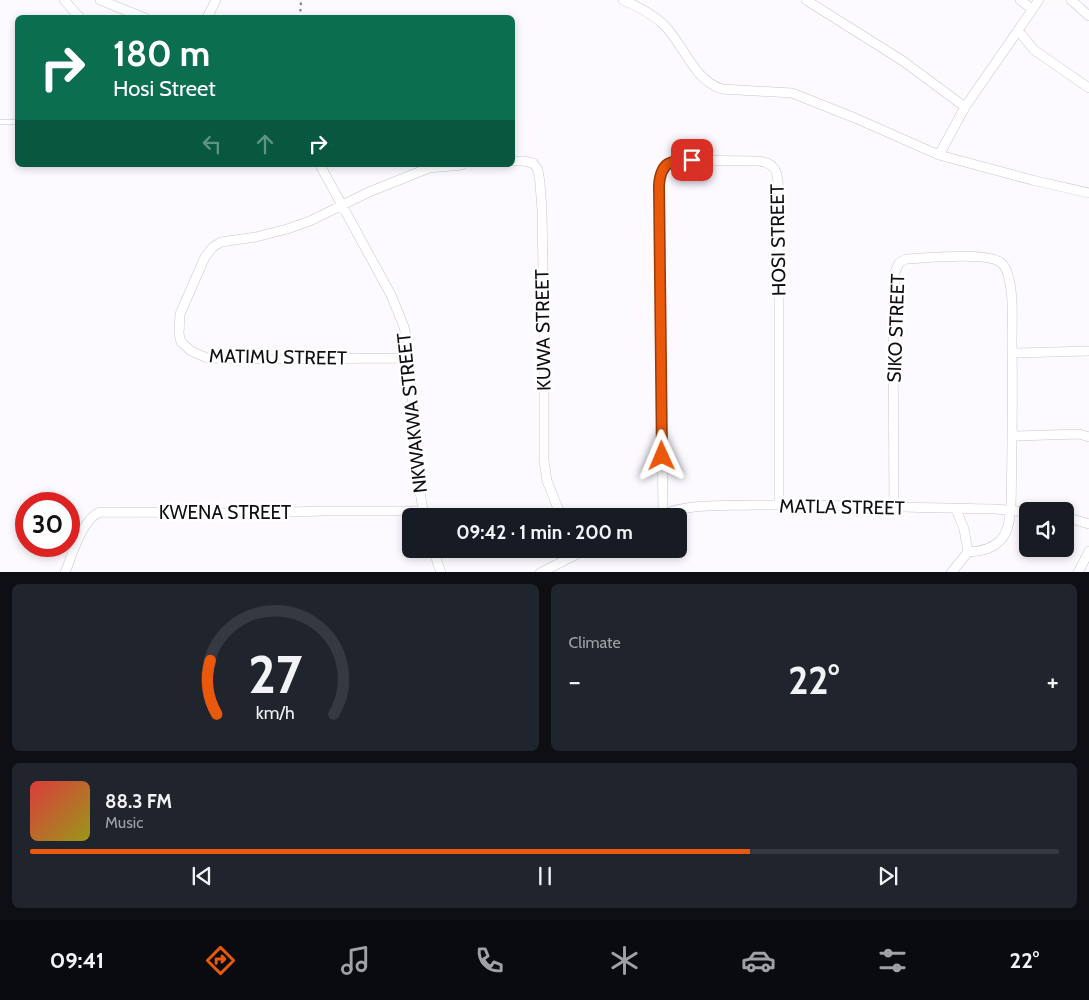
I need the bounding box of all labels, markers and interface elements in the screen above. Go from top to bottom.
text: 180 m [113,32,210,75]
icon: right [30,35,95,100]
text: Hosi Street [113,75,216,102]
icon: left [198,130,226,158]
icon: ahead [251,130,279,158]
icon: right [304,130,332,158]
pin [671,139,713,181]
icon: arrive [678,146,706,174]
street label: HOSI STREET [766,184,790,296]
street label: KUWA STREET [530,269,556,391]
street label: SIKO STREET [883,273,909,383]
street label: NKWAKWA STREET [392,332,432,494]
street label: MATIMU STREET [209,344,347,370]
position arrow [635,429,687,481]
speed limit sign: 30 [15,492,80,557]
street label: MATLA STREET [779,494,905,520]
street label: KWENA STREET [159,501,291,524]
map controls [1019,502,1074,557]
button: sound [1019,502,1074,557]
text: 09:42 · 1 min · 200 m [456,521,633,544]
text: Climate [569,633,621,652]
text: 27 [248,643,303,706]
text: 22° [788,657,839,704]
text: − [569,664,581,698]
text: + [1047,664,1059,698]
text: km/h [256,702,295,723]
text: 88.3 FM [105,790,172,813]
text: Music [105,813,143,832]
icon: previous [188,862,216,890]
icon: pause [531,862,559,890]
icon: next [874,862,902,890]
icon: directions [203,943,238,978]
icon: music [338,943,373,978]
icon: phone [472,943,507,978]
icon: climate [607,943,642,978]
icon: car [741,943,776,978]
icon: filters [875,943,910,978]
text: 09:41 [50,947,104,974]
text: 22° [1010,947,1039,974]

